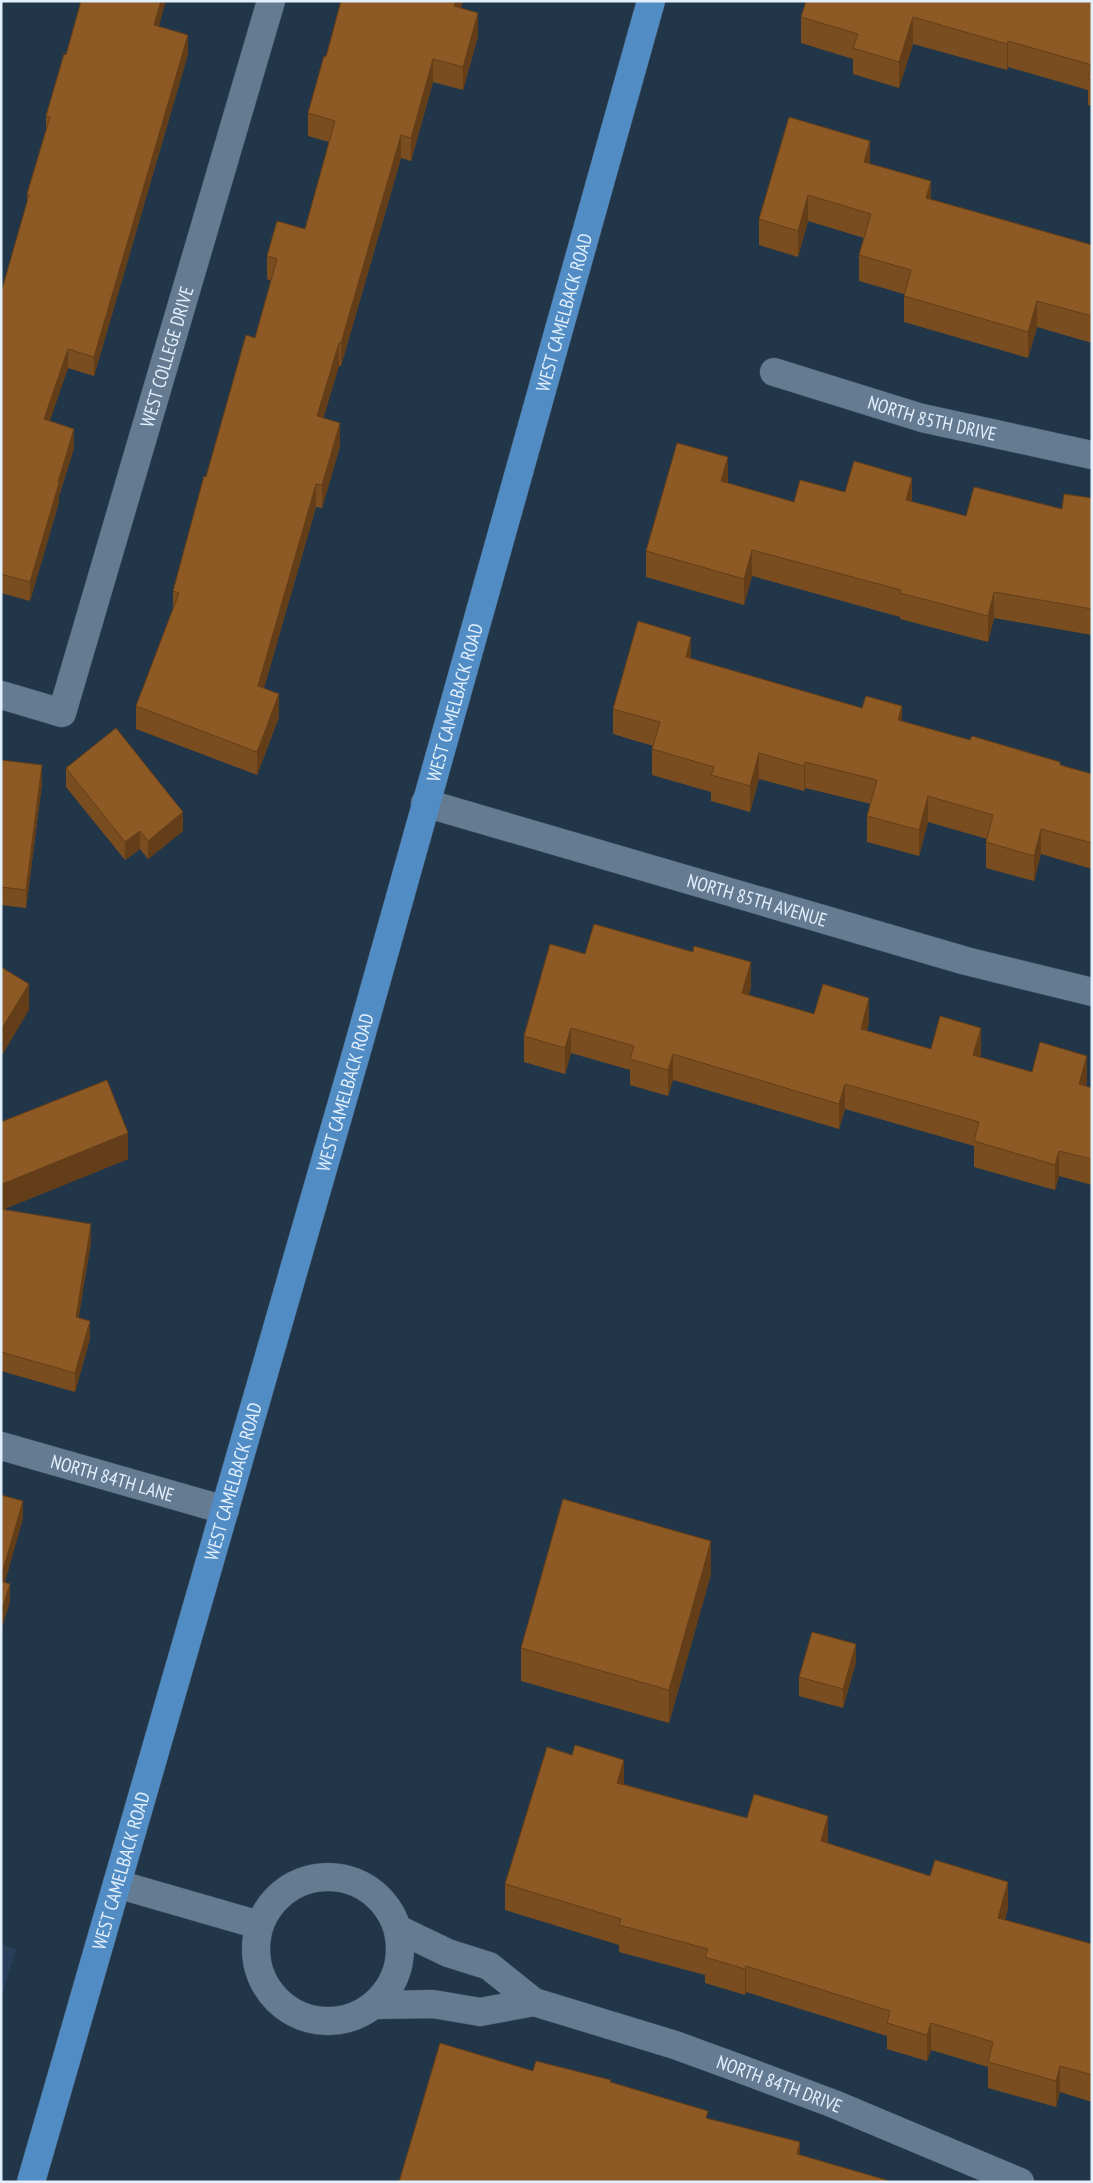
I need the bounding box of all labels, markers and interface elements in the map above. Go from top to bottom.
street label: WEST CAMELBACK ROAD [530,231,597,394]
street label: WEST COLLEGE DRIVE [135,283,199,430]
street label: NORTH 85TH DRIVE [865,390,999,446]
street label: WEST CAMELBACK ROAD [421,621,488,784]
street label: NORTH 85TH AVENUE [684,868,830,932]
street label: WEST CAMELBACK ROAD [311,1011,379,1174]
street label: WEST CAMELBACK ROAD [199,1400,267,1563]
street label: NORTH 84TH LANE [48,1449,177,1507]
street label: WEST CAMELBACK ROAD [87,1789,155,1952]
street label: NORTH 84TH DRIVE [714,2049,846,2118]

